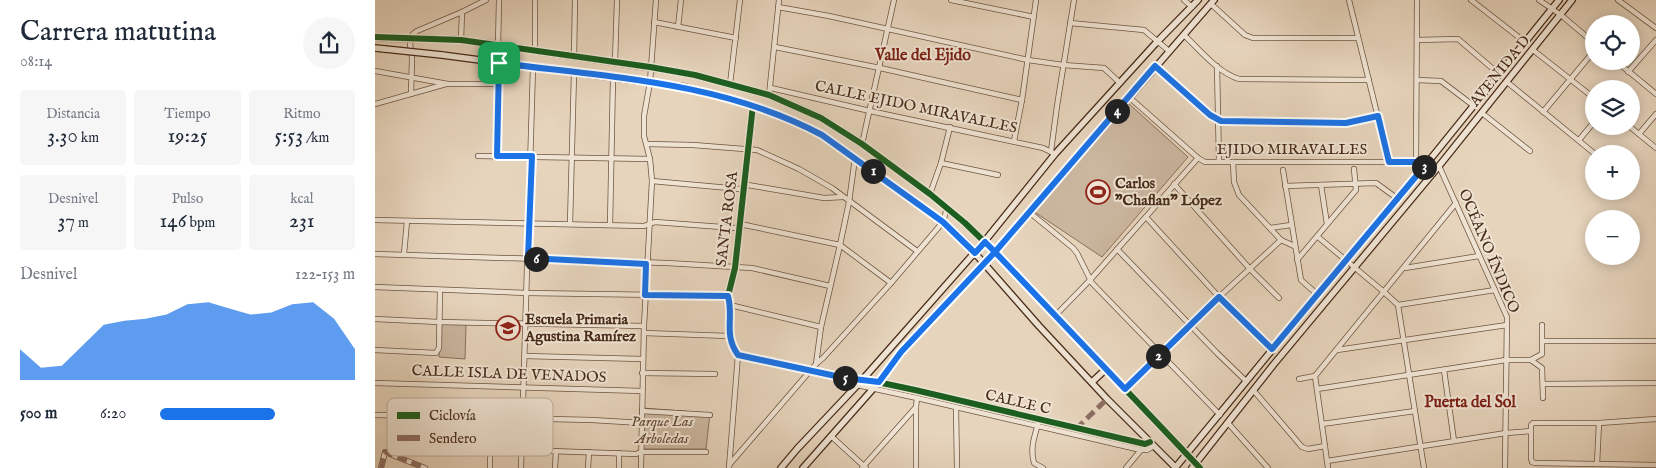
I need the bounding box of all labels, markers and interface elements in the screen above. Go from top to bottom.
text: Carrera matutina [20,15,216,50]
map controls [1585,15,1640,265]
button: locate [1585,15,1640,70]
button: share [303,17,355,69]
street label: AVENIDA D [1465,31,1535,111]
pin [478,42,520,84]
district label: Valle del Ejido [874,46,971,66]
icon: arrive [485,49,513,77]
text: 08:14 [20,52,52,72]
street label: CALLE EJIDO MIRAVALLES [813,76,1019,138]
button: layers [1585,80,1640,135]
pin: 4 [1105,98,1129,124]
text: 4 [1114,102,1121,120]
text: Distancia [46,105,100,123]
text: Tiempo [164,105,211,123]
text: Ritmo [283,105,321,123]
text: 3.30 [47,123,78,150]
text: 19:25 [168,123,207,150]
text: 5:53 [274,123,303,150]
text: km [78,129,99,147]
text: /km [303,129,329,147]
street label: EJIDO MIRAVALLES [1217,140,1367,159]
button: + [1585,145,1640,200]
pin: 3 [1411,154,1437,180]
pin: 1 [861,158,885,184]
text: 3 [1422,158,1427,176]
text: 1 [871,162,876,180]
street label: SANTA ROSA [712,169,742,268]
place label: Carlos "Chaflan" López [1115,174,1222,210]
sports icon: Carlos "Chaflan" López [1085,179,1111,205]
street label: OCÉANO ÍNDICO [1454,186,1524,316]
text: Desnivel [48,190,98,208]
text: Pulso [172,190,203,208]
text: kcal [290,190,314,208]
text: 37 [57,208,75,235]
text: 146 [160,208,187,235]
text: 231 [289,208,315,235]
button: − [1585,210,1640,265]
text: m [75,214,89,232]
text: bpm [187,214,215,232]
pin: 6 [523,246,549,272]
text: 6 [534,250,539,268]
text: Desnivel [20,265,77,285]
text: 122–153 m [295,265,355,285]
place label: Escuela Primaria Agustina Ramírez [524,310,636,346]
school or university icon: Escuela Primaria Agustina Ramírez [495,315,521,341]
pin: 2 [1145,344,1171,368]
text: 2 [1155,347,1162,365]
street label: CALLE ISLA DE VENADOS [411,361,607,387]
pin: 5 [833,366,857,390]
text: 5 [843,369,848,387]
street label: CALLE C [983,385,1053,419]
district label: Puerta del Sol [1424,393,1516,413]
legend [387,398,553,456]
text: 500 m [20,404,57,424]
text: 6:20 [100,404,126,424]
text: Ciclovía [429,407,477,425]
park label: Parque Las Arboledas [631,412,694,448]
text: Sendero [429,430,477,448]

